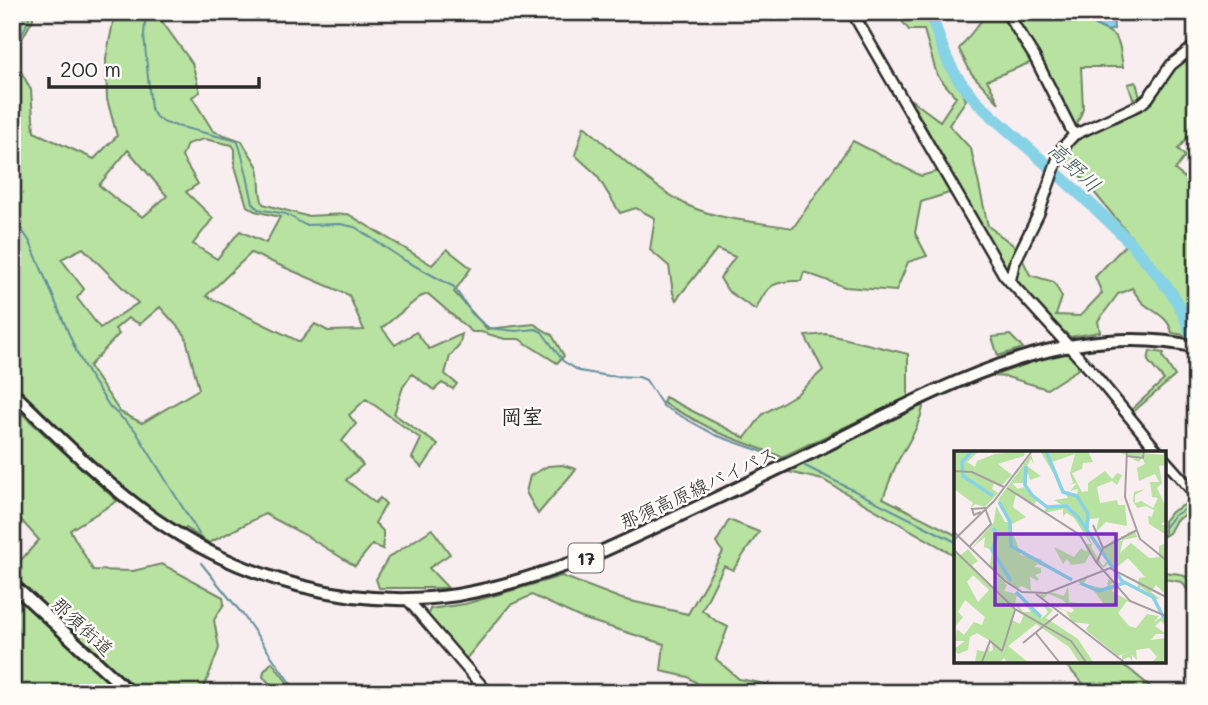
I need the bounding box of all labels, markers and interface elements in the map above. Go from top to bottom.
scale bar [49,46,259,90]
text: 200 m [60,55,121,82]
water label: 高野川 [1043,135,1107,197]
district label: 岡室 [501,402,543,429]
street label: 那須高原線バイパス [615,440,781,534]
inset map [954,451,1166,663]
road number: 17 [568,544,604,572]
street label: 那須街道 [47,591,119,661]

